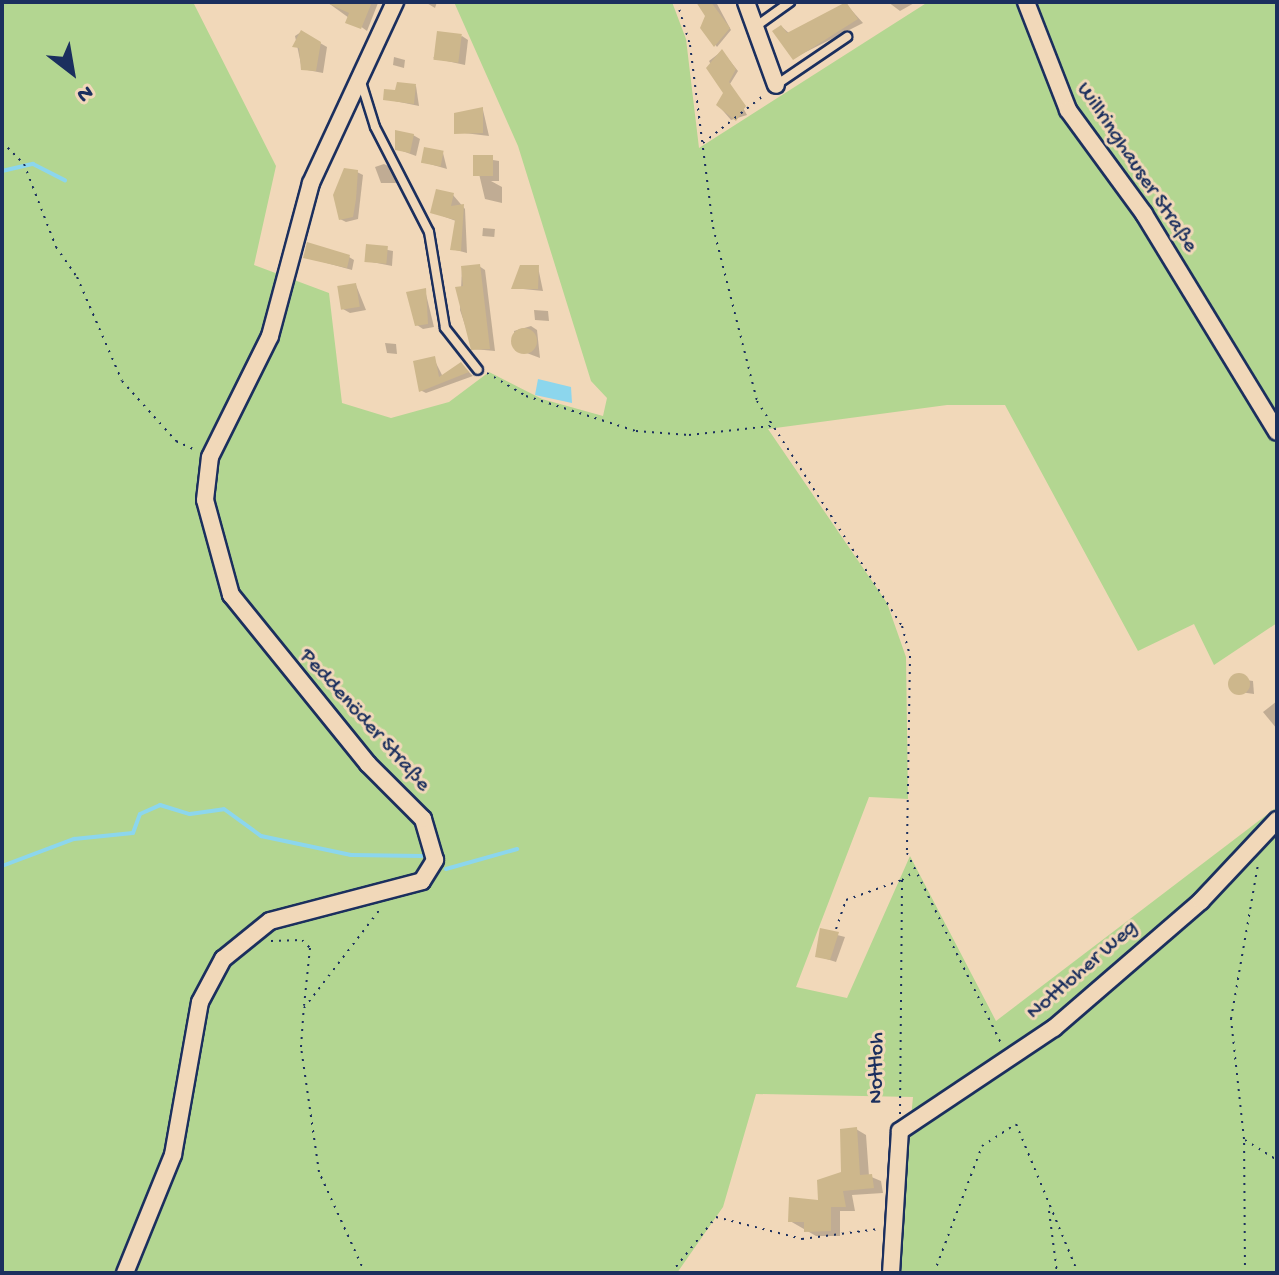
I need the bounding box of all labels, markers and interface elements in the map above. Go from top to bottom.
north arrow [32,32,112,112]
text: N [72,78,97,107]
street label: Willringhauser Straße [1069,78,1203,258]
street label: Peddenöder Straße [293,644,435,798]
street label: Nottloher Weg [1022,916,1144,1026]
street label: Nottloh [864,1032,892,1104]

